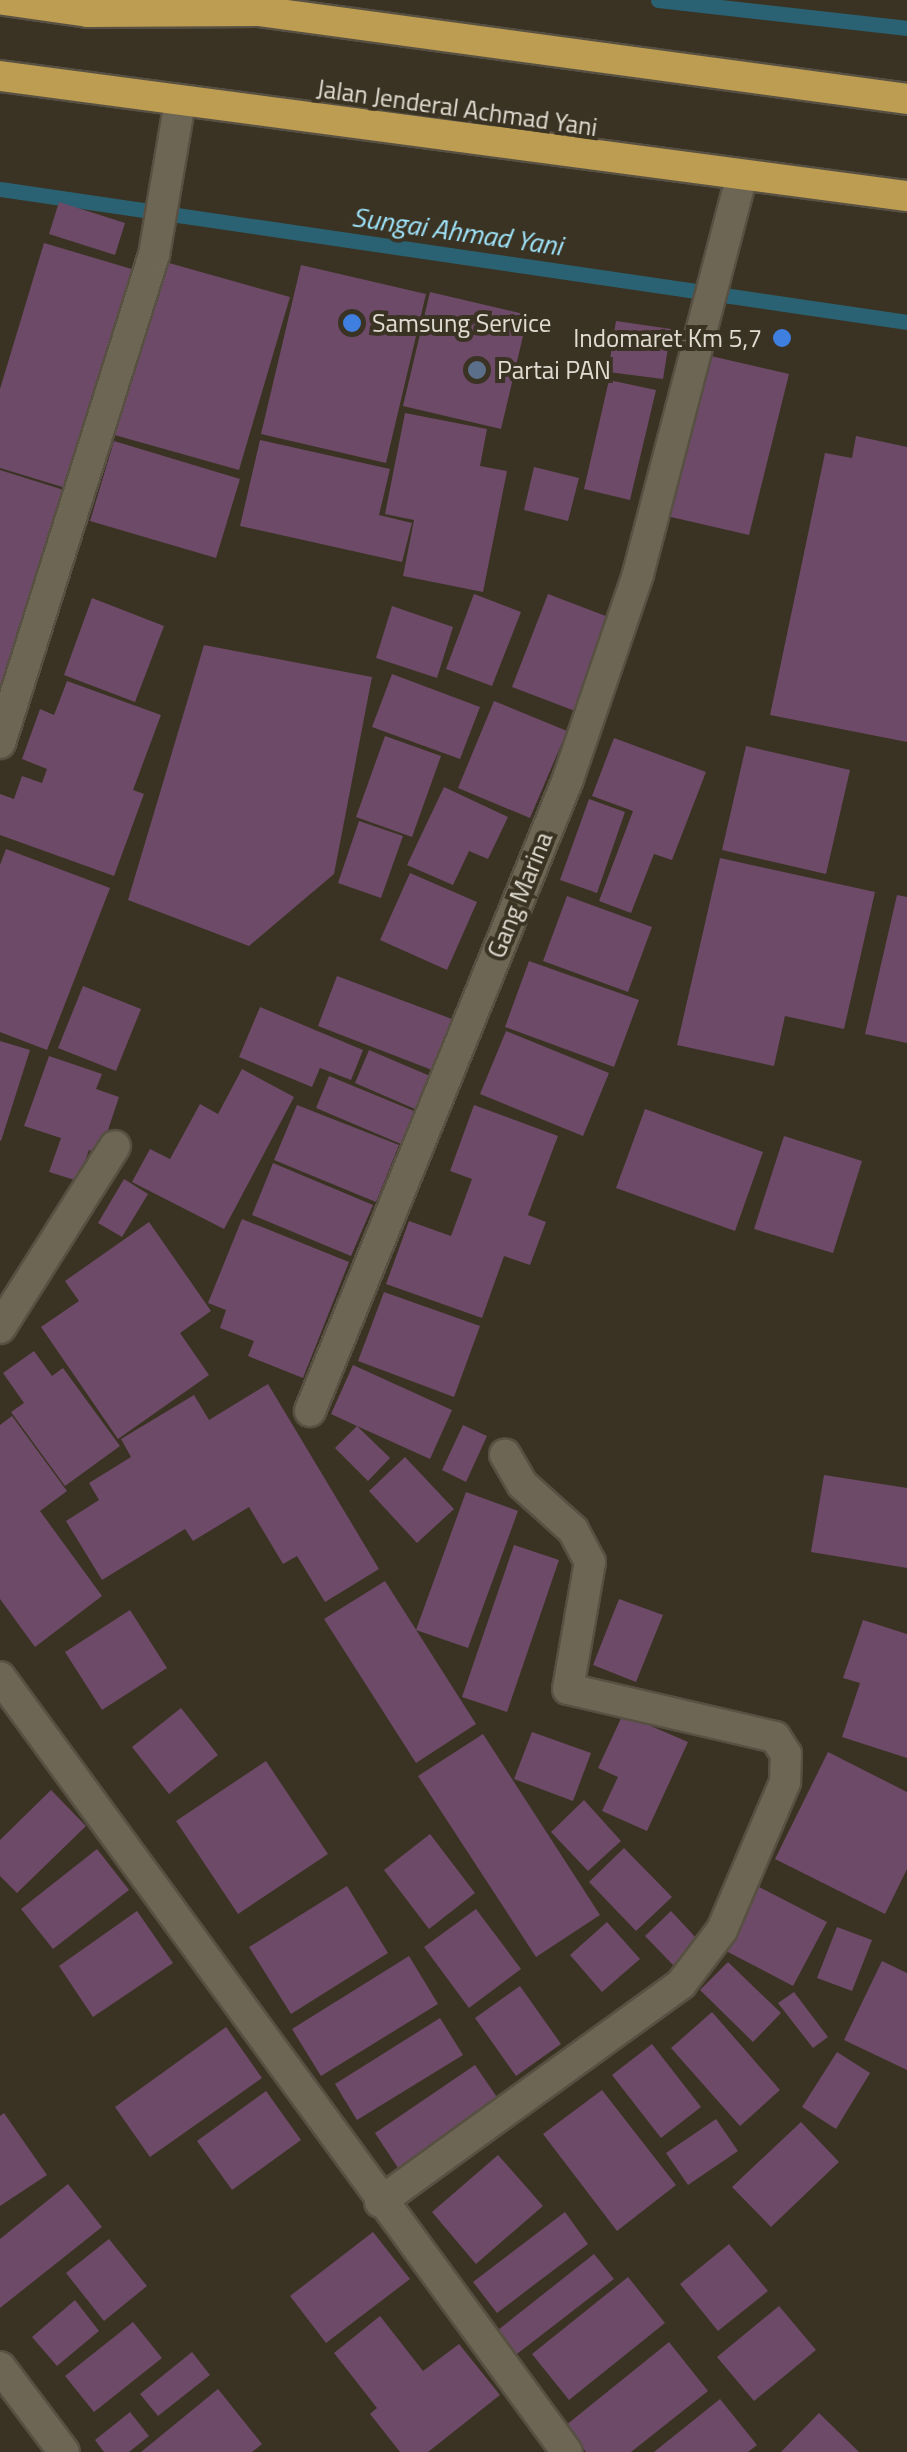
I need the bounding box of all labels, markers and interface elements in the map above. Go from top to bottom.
street label: Jalan Jenderal Achmad Yani [315,73,599,143]
water label: Sungai Ahmad Yani [350,200,564,262]
place label: Samsung Service [372,308,551,338]
marker: Samsung Service [341,312,363,334]
place label: Indomaret Km 5,7 [573,323,762,353]
marker: Indomaret Km 5,7 [771,327,793,349]
place label: Partai PAN [497,355,611,385]
marker: Partai PAN [466,359,488,381]
street label: Gang Marina [481,828,559,962]

